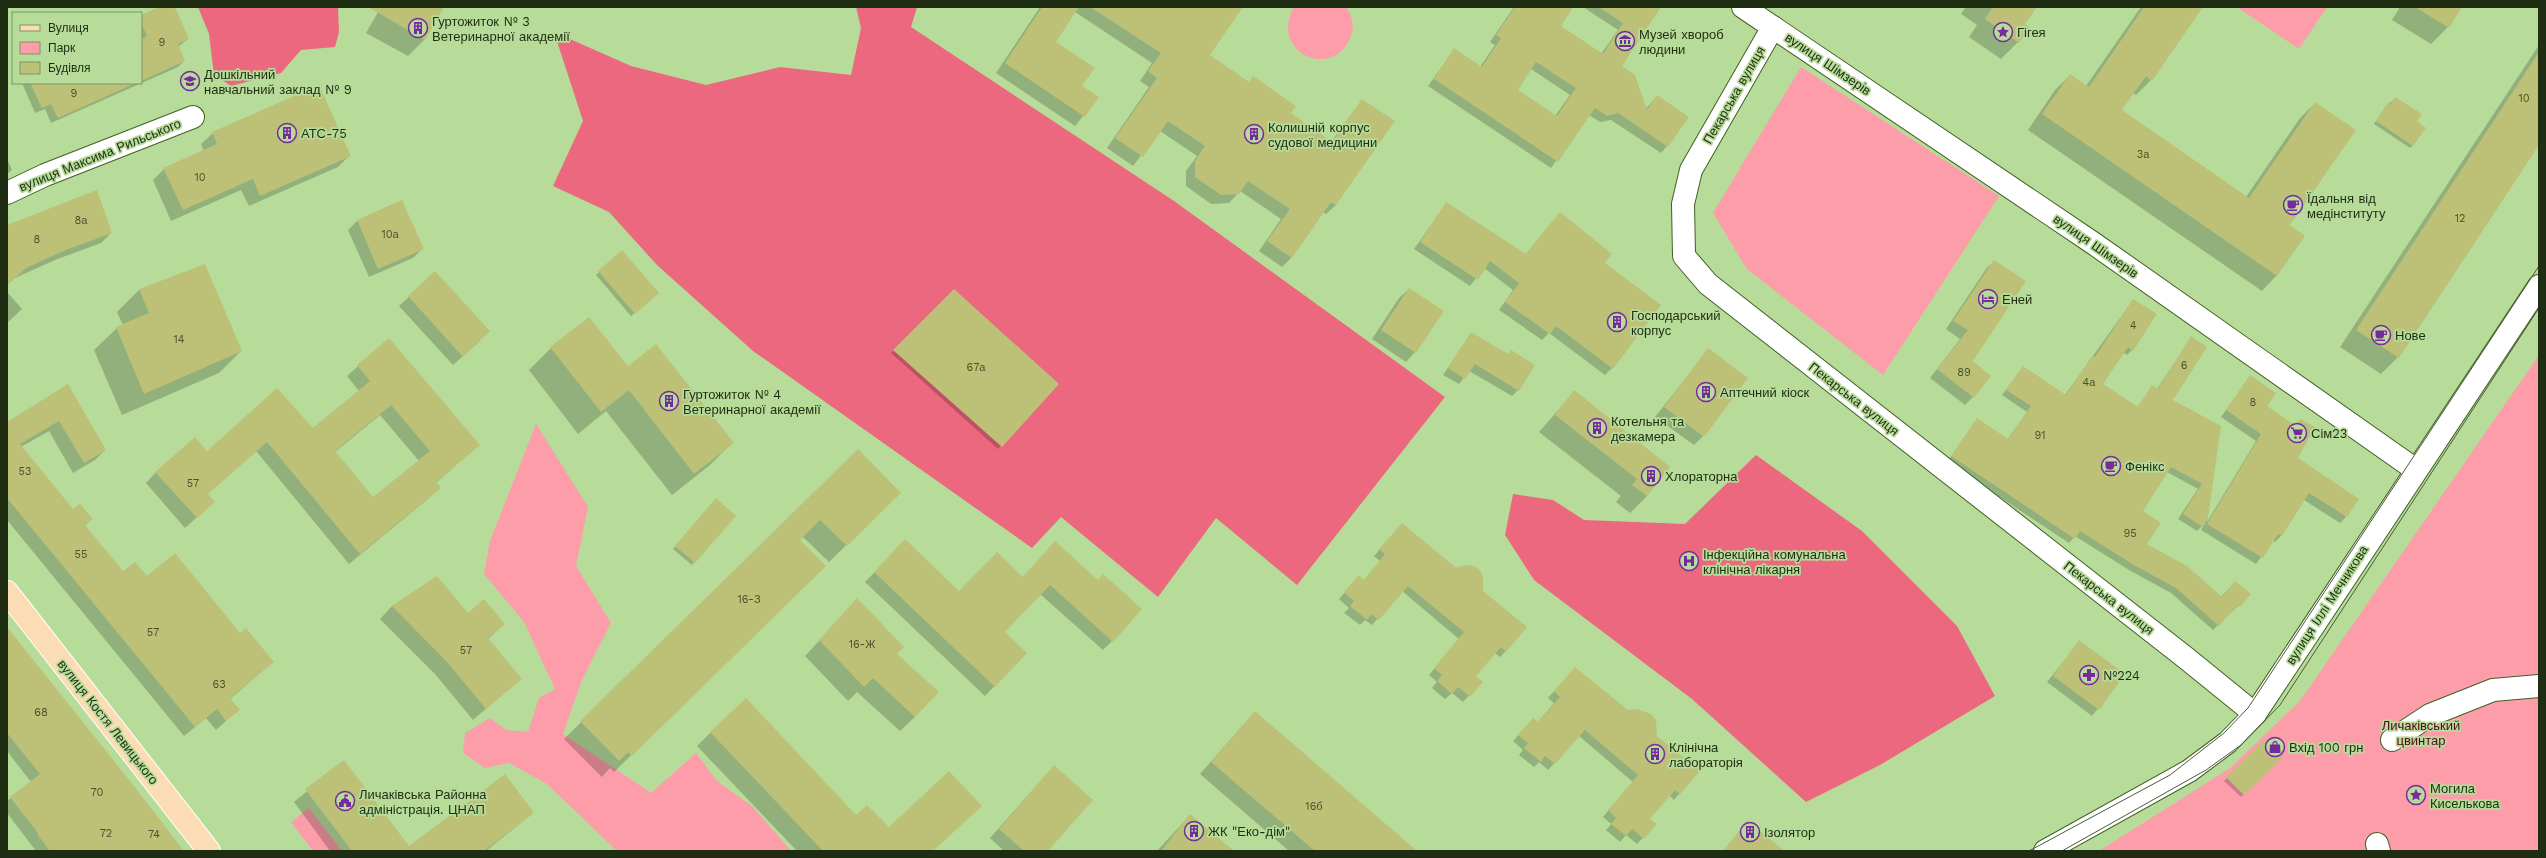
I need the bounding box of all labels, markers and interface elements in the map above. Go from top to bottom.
legend [12,12,142,84]
place label: Гуртожиток № 3 Ветеринарної академії [432,14,570,44]
building icon: Гуртожиток № 3 Ветеринарної академії [407,17,429,39]
text: Вулиця [48,21,89,35]
place icon: Гігея [1992,21,2014,43]
place label: Гігея [2017,25,2046,40]
place label: Музей хвороб людини [1639,27,1724,57]
museum icon: Музей хвороб людини [1614,30,1636,52]
street label: вулиця Шімзерів [1782,30,1874,98]
house number: 9 [159,36,166,49]
text: Парк [48,41,76,55]
street label: Пекарська вулиця [1700,44,1768,146]
text: Будівля [48,61,90,75]
place label: Дошкільний навчальний заклад № 9 [204,67,352,97]
school or university icon: Дошкільний навчальний заклад № 9 [179,70,201,92]
house number: 9 [71,87,78,100]
house number: 10 [2518,92,2530,105]
street label: вулиця Максима Рильського [17,116,183,194]
place label: Колишній корпус судової медицини [1268,120,1377,150]
building icon: АТС-75 [276,122,298,144]
building icon: Колишній корпус судової медицини [1243,123,1265,145]
place label: АТС-75 [301,126,347,141]
house number: 3а [2137,148,2150,161]
house number: 10 [194,171,206,184]
place label: Їдальня від медінституту [2307,191,2386,221]
cafe icon: Їдальня від медінституту [2282,194,2304,216]
street label: вулиця Шімзерів [2051,211,2141,281]
house number: 12 [2455,212,2465,225]
house number: 8а [75,214,88,227]
house number: 10а [381,228,400,241]
house number: 8 [34,233,41,246]
hotel icon: Еней [1977,288,1999,310]
place label: Еней [2002,292,2032,307]
place label: Господарський корпус [1631,308,1720,338]
building icon: Господарський корпус [1606,311,1628,333]
house number: 4 [2130,319,2137,332]
cafe icon: Нове [2370,324,2392,346]
place label: Нове [2395,328,2426,343]
house number: 14 [173,333,185,346]
street label: Пекарська вулиця [1806,359,1902,439]
house number: 6 [2181,359,2188,372]
house number: 67а [967,361,986,374]
house number: 89 [1957,366,1971,379]
house number: 4а [2083,376,2096,389]
building icon: Аптечний кіоск [1695,381,1717,403]
place label: Аптечний кіоск [1720,385,1810,400]
place label: Гуртожиток № 4 Ветеринарної академії [683,387,821,417]
building icon: Гуртожиток № 4 Ветеринарної академії [658,390,680,412]
house number: 8 [2250,396,2257,409]
place label: Котельня та дезкамера [1611,414,1685,444]
building icon: Котельня та дезкамера [1586,417,1608,439]
supermarket icon: Сім23 [2286,422,2308,444]
place label: Сім23 [2311,426,2347,441]
house number: 91 [2034,429,2046,442]
cafe icon: Фенікс [2100,455,2122,477]
place label: Фенікс [2125,459,2165,474]
house number: 53 [19,465,31,478]
building icon: Хлораторна [1640,465,1662,487]
place label: Хлораторна [1665,469,1738,484]
house number: 57 [187,477,199,490]
house number: 95 [2123,527,2137,540]
street label: вулиця Іллі Мечникова [2283,542,2371,667]
place label: Інфекційна комунальна клінічна лікарня [1703,547,1846,577]
house number: 55 [75,548,87,561]
hospital icon: Інфекційна комунальна клінічна лікарня [1678,550,1700,572]
street label: Пекарська вулиця [2061,558,2157,638]
house number: 16-З [737,593,761,606]
house number: 57 [147,626,159,639]
house number: 16-Ж [849,638,875,651]
house number: 57 [460,644,472,657]
street label: вулиця Костя Левицького [55,657,161,787]
pharmacy icon: №224 [2078,664,2100,686]
place label: №224 [2103,668,2140,683]
house number: 63 [212,678,226,691]
house number: 68 [34,706,48,719]
park label: Личаківський цвинтар [2382,718,2460,748]
shop icon: Вхід 100 грн [2264,736,2286,758]
place label: Клінічна лабораторія [1669,740,1743,770]
place label: Вхід 100 грн [2289,740,2364,755]
building icon: Клінічна лабораторія [1644,743,1666,765]
place label: Могила Киселькова [2430,781,2500,811]
place icon: Могила Киселькова [2405,784,2427,806]
house number: 70 [91,786,104,799]
place label: Личаківська Районна адміністрація. ЦНАП [359,787,487,817]
public building icon: Личаківська Районна адміністрація. ЦНАП [334,790,356,812]
house number: 16б [1305,800,1323,813]
building icon: ЖК "Еко-дім" [1183,820,1205,842]
building icon: Ізолятор [1739,821,1761,843]
place label: ЖК "Еко-дім" [1208,824,1290,839]
place label: Ізолятор [1764,825,1815,840]
house number: 72 [100,827,112,840]
house number: 74 [148,828,160,841]

